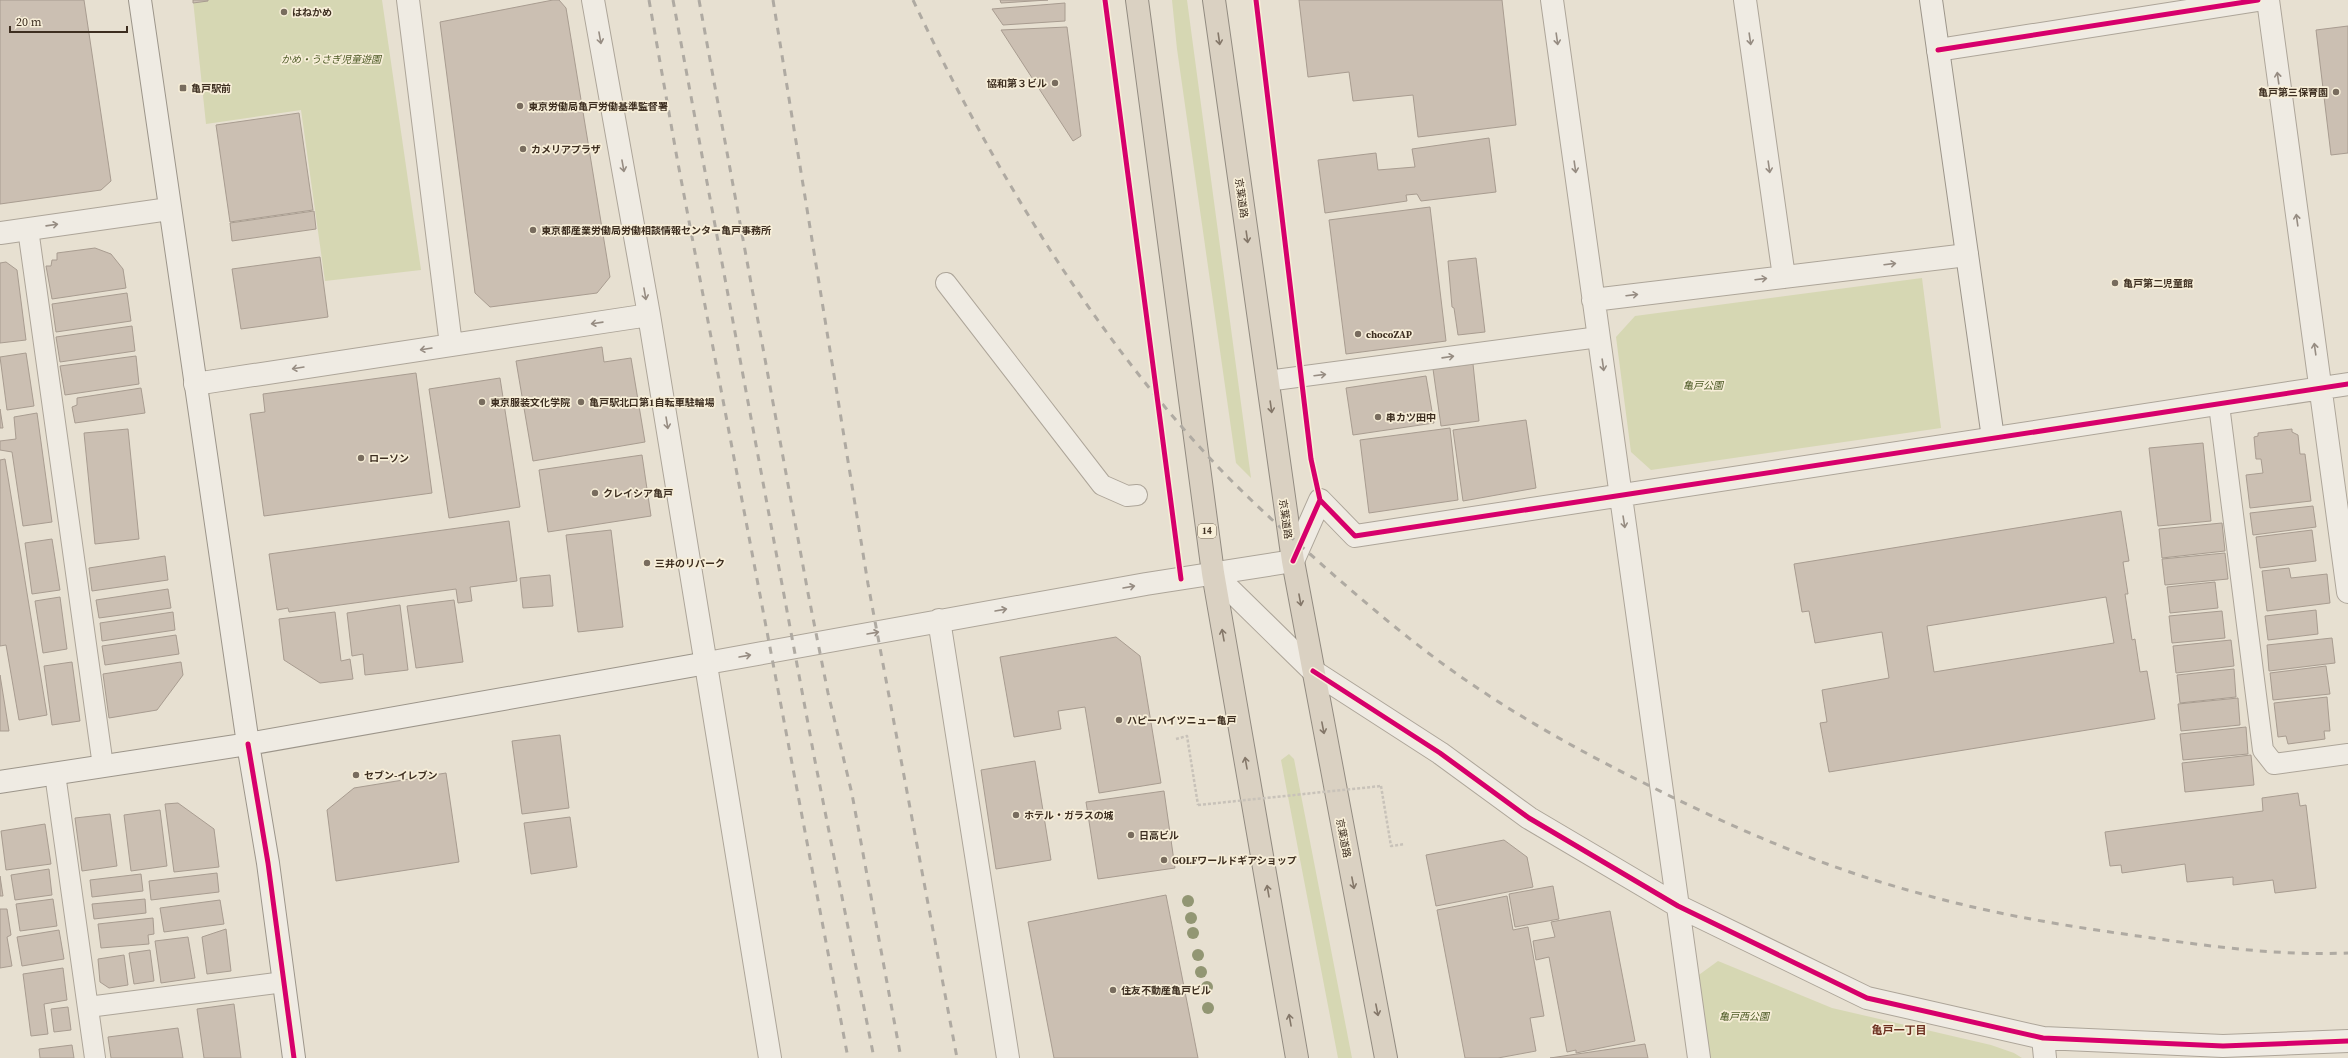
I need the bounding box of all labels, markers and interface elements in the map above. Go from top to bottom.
place label: はねかめ [292,6,332,19]
marker: はねかめ [279,7,289,17]
scale bar [10,8,127,34]
text: 20 m [16,14,42,30]
one-way arrow [596,32,604,45]
one-way arrow [1215,32,1223,45]
one-way arrow [1553,32,1561,45]
one-way arrow [1746,32,1754,45]
park label: かめ・うさぎ児童遊園 [281,53,383,66]
one-way arrow [2274,72,2282,85]
place label: 協和第３ビル [987,77,1047,90]
marker: 協和第３ビル [1050,78,1060,88]
place label: 亀戸駅前 [191,82,231,95]
marker: 亀戸駅前 [178,83,188,93]
place label: 亀戸第三保育園 [2258,86,2328,99]
marker: 亀戸第三保育園 [2331,87,2341,97]
place label: 東京労働局亀戸労働基準監督署 [528,100,668,113]
marker: 東京労働局亀戸労働基準監督署 [515,101,525,111]
place label: カメリアプラザ [531,143,601,156]
marker: カメリアプラザ [518,144,528,154]
one-way arrow [619,159,627,172]
one-way arrow [1571,160,1579,173]
one-way arrow [1765,160,1773,173]
street label: 京葉道路 [1232,177,1251,219]
one-way arrow [2293,214,2301,227]
one-way arrow [46,221,59,229]
place label: 東京都産業労働局労働相談情報センター亀戸事務所 [541,224,771,237]
marker: 東京都産業労働局労働相談情報センター亀戸事務所 [528,225,538,235]
one-way arrow [1243,230,1251,243]
one-way arrow [1883,260,1896,268]
one-way arrow [1754,276,1767,283]
place label: 亀戸第二児童館 [2123,277,2193,290]
marker: 亀戸第二児童館 [2110,278,2120,288]
one-way arrow [642,287,650,300]
one-way arrow [1625,291,1638,299]
one-way arrow [591,319,604,327]
place label: chocoZAP [1366,328,1412,341]
marker: chocoZAP [1353,329,1363,339]
one-way arrow [2311,343,2319,356]
one-way arrow [420,345,433,353]
one-way arrow [1441,353,1454,361]
one-way arrow [1599,359,1607,372]
one-way arrow [292,364,305,372]
one-way arrow [1313,371,1326,379]
park label: 亀戸公園 [1683,379,1725,392]
place label: 東京服装文化学院 [490,396,570,409]
place label: 亀戸駅北口第1自転車駐輪場 [589,396,714,409]
marker: 東京服装文化学院 [477,397,487,407]
marker: 亀戸駅北口第1自転車駐輪場 [576,397,586,407]
one-way arrow [1267,400,1275,413]
place label: 串カツ田中 [1386,411,1436,424]
marker: 串カツ田中 [1373,412,1383,422]
one-way arrow [663,416,671,429]
place label: ローソン [369,452,409,465]
marker: ローソン [356,453,366,463]
place label: クレイシア亀戸 [603,487,673,500]
marker: クレイシア亀戸 [590,488,600,498]
street label: 京葉道路 [1276,498,1295,540]
one-way arrow [1620,515,1628,528]
road number: 14 [1198,524,1216,538]
place label: 三井のリパーク [655,557,725,570]
marker: 三井のリパーク [642,558,652,568]
one-way arrow [1122,583,1135,591]
one-way arrow [1296,593,1304,606]
one-way arrow [994,605,1007,613]
one-way arrow [866,628,879,636]
one-way arrow [1219,629,1227,642]
one-way arrow [738,652,751,660]
place label: ハピーハイツニュー亀戸 [1127,714,1237,727]
marker: ハピーハイツニュー亀戸 [1114,715,1124,725]
one-way arrow [1320,721,1328,734]
one-way arrow [1241,757,1249,770]
place label: セブン-イレブン [364,769,437,782]
marker: セブン-イレブン [351,770,361,780]
place label: ホテル・ガラスの城 [1024,809,1114,822]
marker: ホテル・ガラスの城 [1011,810,1021,820]
street label: 京葉道路 [1333,817,1354,859]
place label: 日高ビル [1139,829,1179,842]
marker: 日高ビル [1126,830,1136,840]
place label: GOLFワールドギアショップ [1172,854,1297,867]
marker: GOLFワールドギアショップ [1159,855,1169,865]
one-way arrow [1349,876,1357,889]
one-way arrow [1264,885,1272,898]
place label: 住友不動産亀戸ビル [1121,984,1211,997]
marker: 住友不動産亀戸ビル [1108,985,1118,995]
one-way arrow [1373,1004,1381,1017]
park label: 亀戸西公園 [1719,1010,1771,1023]
one-way arrow [1286,1013,1294,1026]
district label: 亀戸一丁目 [1872,1023,1927,1038]

